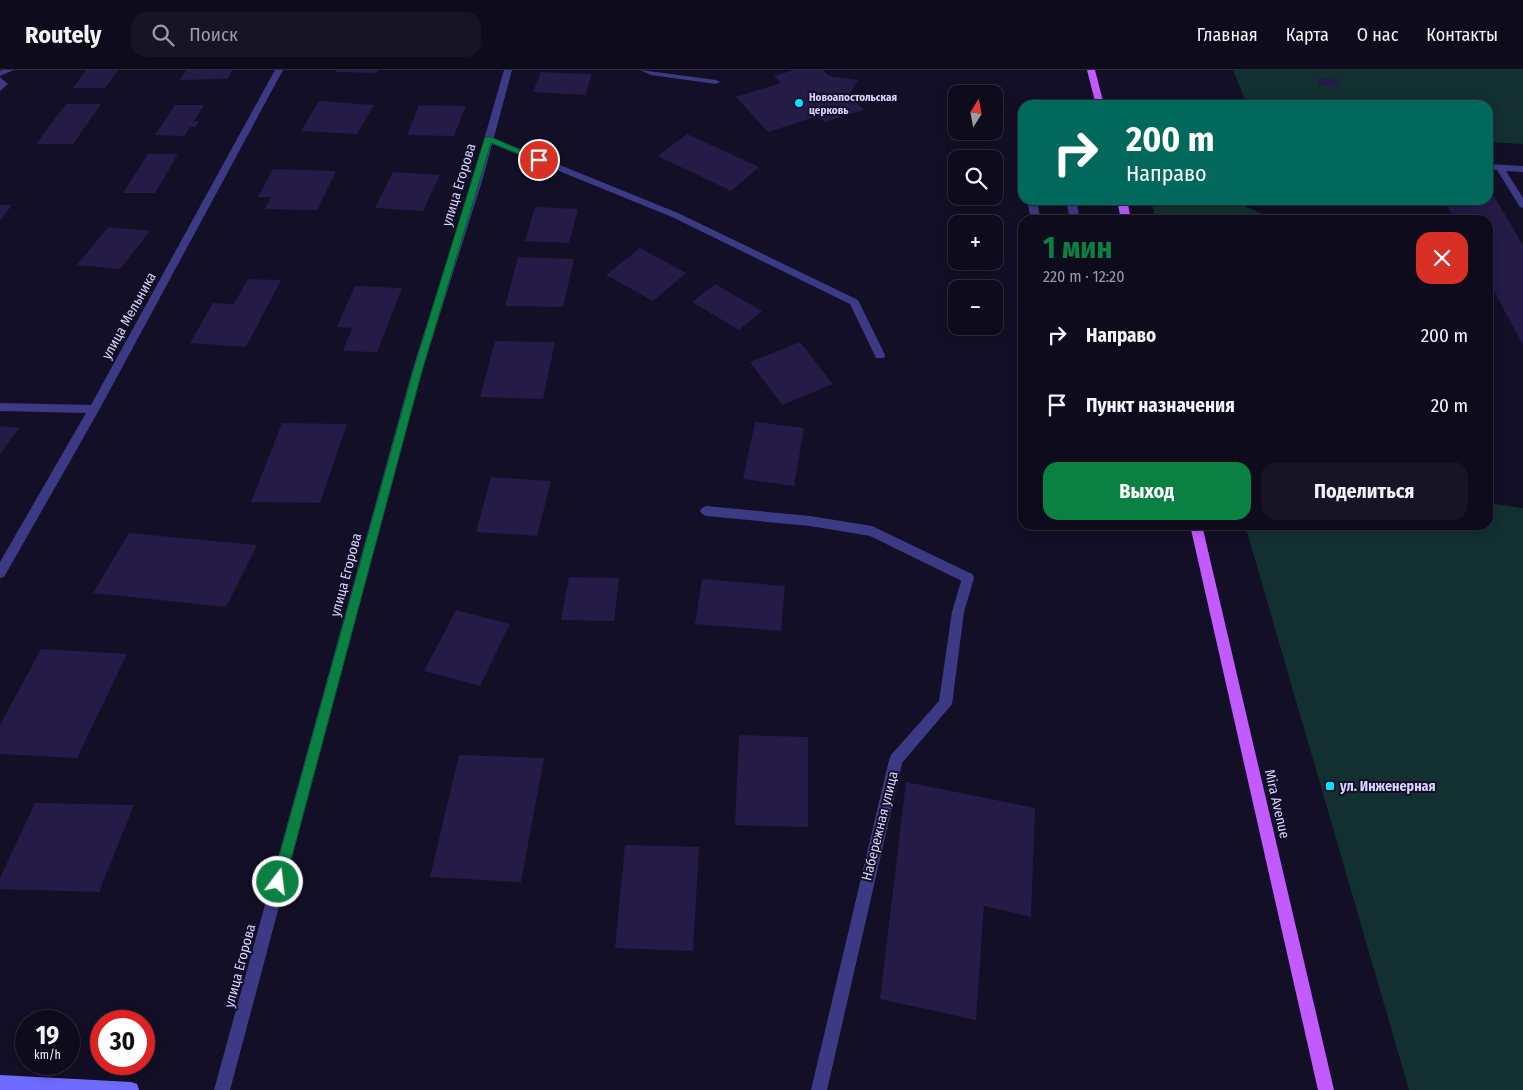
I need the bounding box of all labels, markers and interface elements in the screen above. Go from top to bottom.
search box [131,12,481,57]
text: Routely [25,21,101,49]
icon: search [149,21,177,49]
text: Поиск [189,23,238,46]
text: Главная [1197,24,1258,46]
text: Карта [1286,24,1329,46]
text: О нас [1357,24,1398,46]
text: Контакты [1426,24,1498,46]
north arrow [948,85,1002,140]
map controls [948,85,1003,335]
place label: Новоапостольская церковь [809,91,897,117]
marker: Новоапостольская церковь [793,97,805,109]
text: 200 m [1126,118,1214,160]
icon: right [1043,120,1108,185]
pin [518,139,560,181]
street label: улица Егорова [438,141,480,229]
icon: arrive [525,146,553,174]
button: search [948,150,1003,205]
text: Направо [1126,160,1207,187]
button: + [948,215,1003,270]
text: 1 мин [1043,230,1112,266]
button: close [1416,232,1468,284]
text: 220 m · 12:20 [1043,267,1125,286]
street label: улица Мельника [98,269,160,363]
button: − [948,280,1003,335]
icon: right [1043,321,1071,349]
text: Направо [1086,324,1156,347]
text: 200 m [1421,324,1468,347]
icon: arrive [1043,391,1071,419]
text: Пункт назначения [1086,394,1235,417]
text: 20 m [1431,394,1468,417]
button: Выход [1043,462,1251,520]
button: Поделиться [1261,462,1468,520]
street label: улица Егорова [327,531,365,619]
street label: Mira Avenue [1261,768,1293,840]
street label: Набережная улица [858,769,902,883]
place label: ул. Инженерная [1339,778,1436,795]
marker: ул. Инженерная [1324,780,1336,792]
position arrow [251,855,303,907]
street label: улица Егорова [221,922,259,1010]
speed limit sign: 30 [90,1010,155,1075]
text: 19 [36,1021,59,1051]
text: km/h [34,1048,61,1062]

